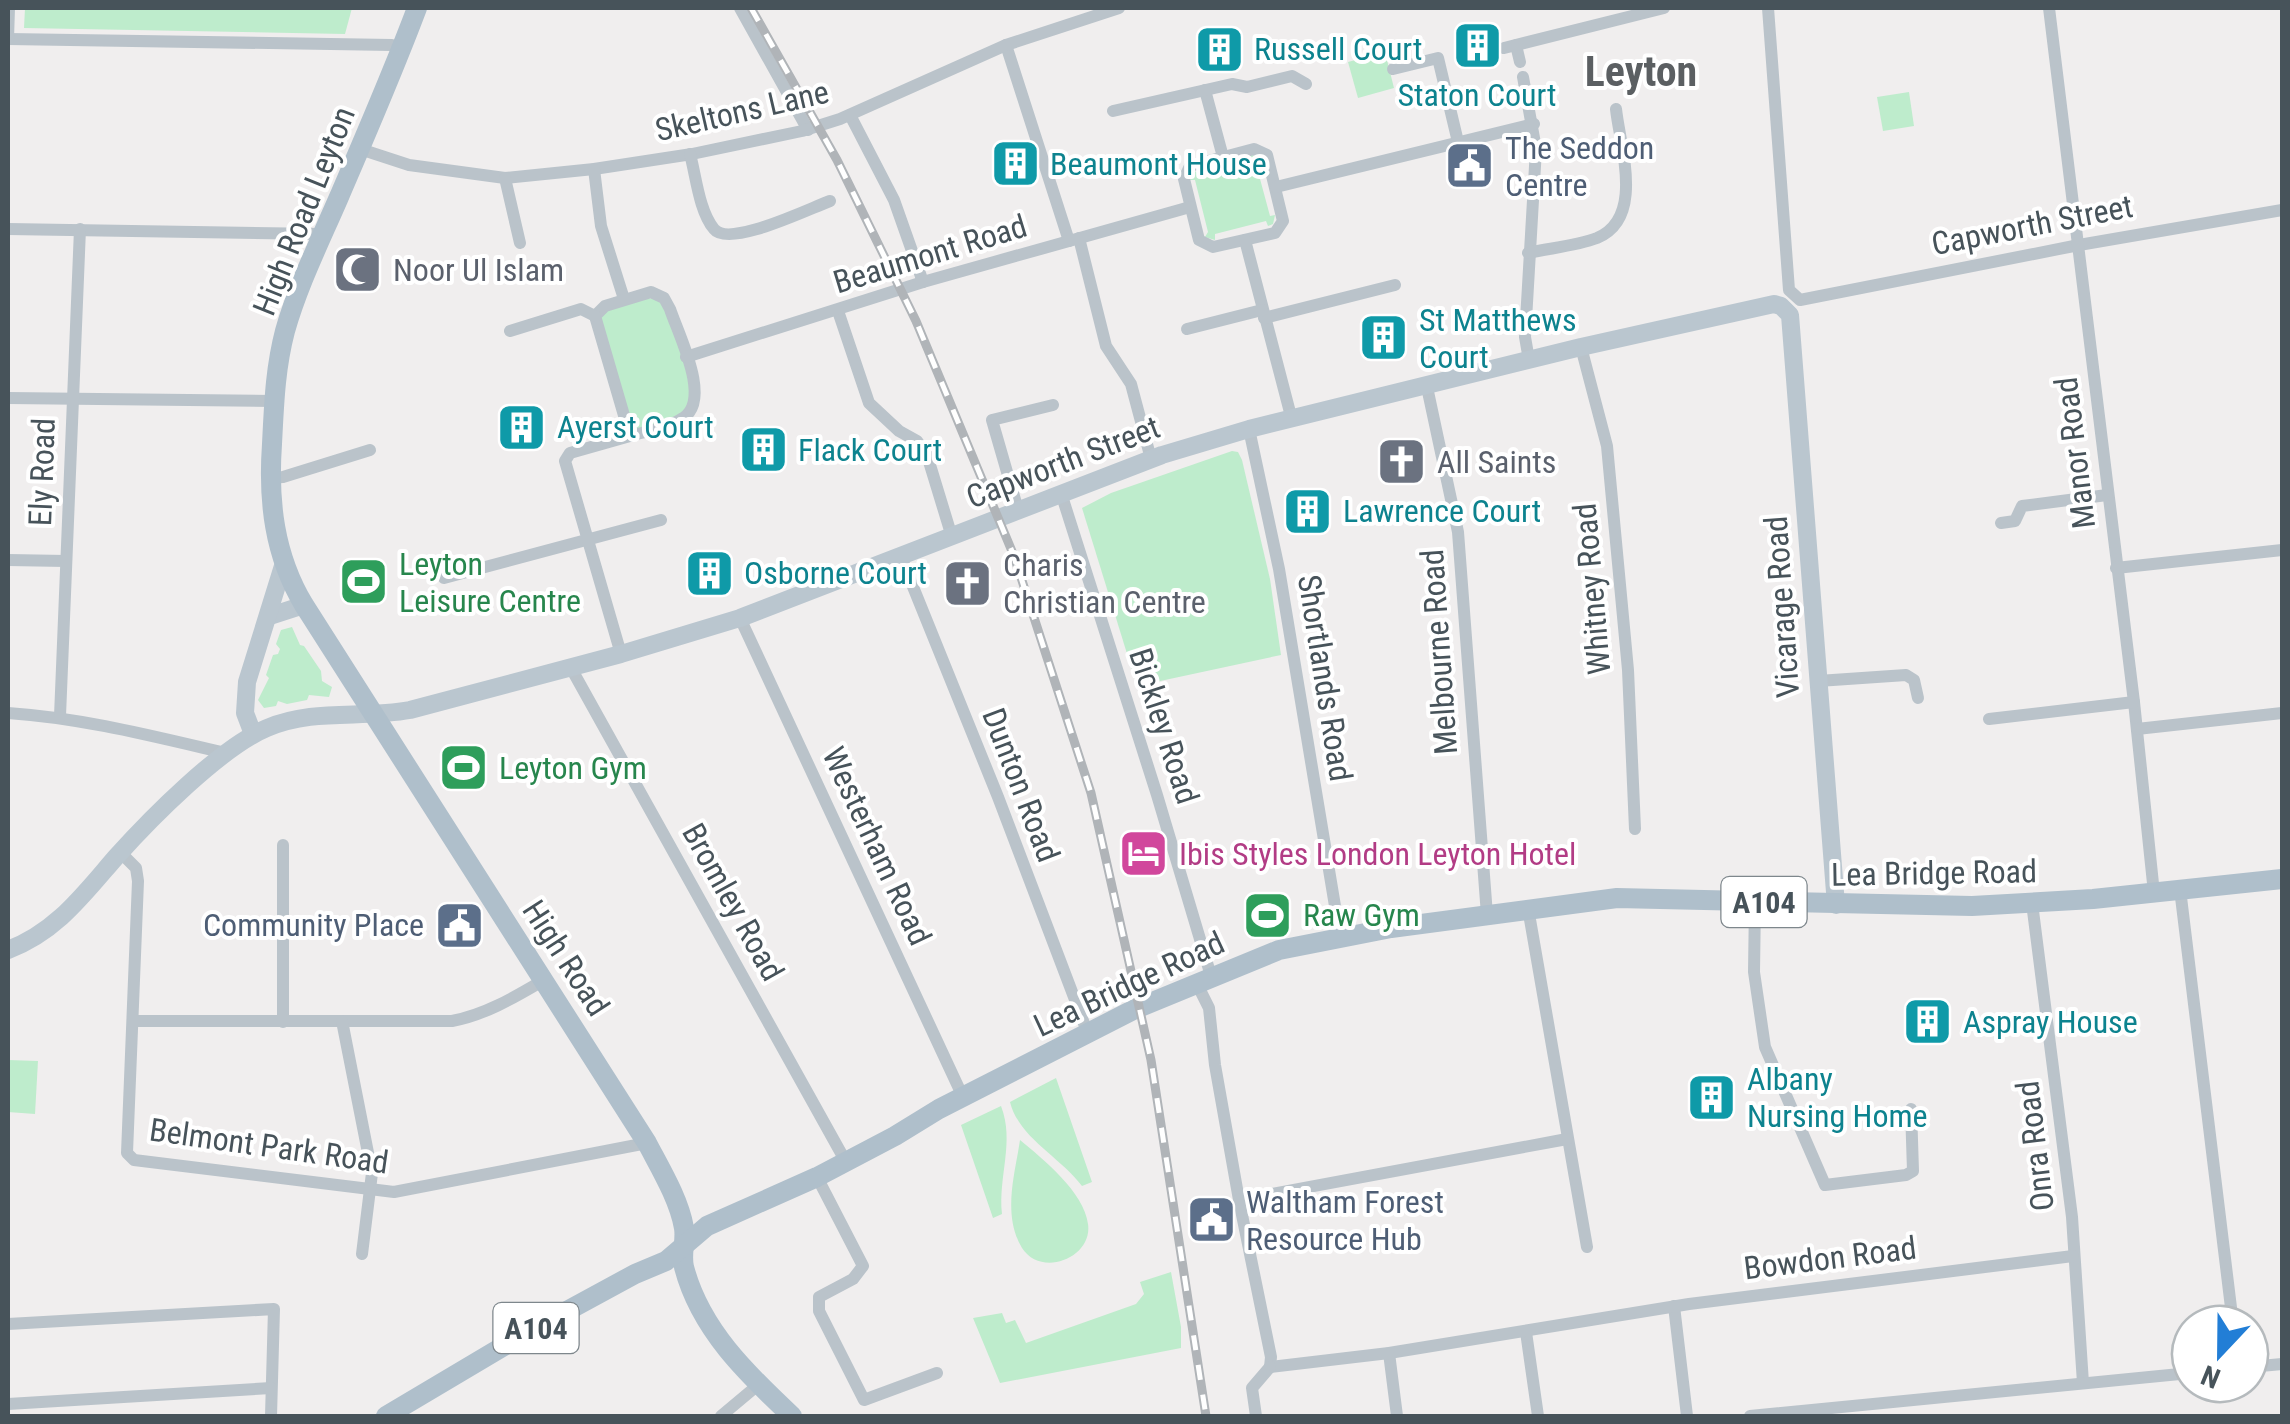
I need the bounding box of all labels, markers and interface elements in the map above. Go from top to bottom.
building icon: Staton Court [1451,19,1503,71]
building icon: Russell Court [1193,23,1245,75]
place label: Russell Court [1254,30,1422,68]
district label: Leyton [1585,47,1697,96]
street label: Skeltons Lane [652,73,832,149]
place label: Staton Court [1397,76,1557,114]
street label: High Road Leyton [245,101,363,321]
place label: The Seddon Centre [1505,129,1654,204]
building icon: Beaumont House [989,138,1041,190]
public building icon: The Seddon Centre [1444,140,1496,192]
place label: Beaumont House [1050,145,1267,183]
street label: Capworth Street [1928,187,2136,263]
street label: Beaumont Road [829,207,1031,301]
mosque icon: Noor Ul Islam [332,244,384,296]
place label: Noor Ul Islam [393,251,564,289]
place label: St Matthews Court [1419,301,1577,376]
building icon: St Matthews Court [1358,312,1410,364]
street label: Manor Road [2047,375,2103,531]
building icon: Ayerst Court [496,401,548,453]
place label: Ayerst Court [557,408,714,446]
street label: Capworth Street [961,408,1165,516]
street label: Ely Road [21,417,63,527]
building icon: Flack Court [737,424,789,476]
place label: Flack Court [798,431,942,469]
church icon: All Saints [1376,436,1428,488]
place label: All Saints [1437,443,1556,481]
building icon: Lawrence Court [1282,485,1334,537]
place label: Lawrence Court [1343,492,1541,530]
street label: Whitney Road [1566,502,1618,676]
street label: Vicarage Road [1757,515,1807,699]
place label: Leyton Leisure Centre [399,545,581,620]
place label: Charis Christian Centre [1003,546,1206,621]
building icon: Osborne Court [683,547,735,599]
street label: Melbourne Road [1413,548,1465,756]
place label: Osborne Court [744,554,927,592]
sports icon: Leyton Leisure Centre [338,556,390,608]
church icon: Charis Christian Centre [942,557,994,609]
street label: Shortlands Road [1290,572,1360,784]
street label: Bickley Road [1121,644,1207,808]
street label: Dunton Road [974,703,1068,867]
street label: Westerham Road [815,741,939,951]
sports icon: Leyton Gym [438,742,490,794]
place label: Leyton Gym [499,749,647,787]
street label: Bromley Road [674,817,792,987]
hotel icon: Ibis Styles London Leyton Hotel [1118,828,1170,880]
place label: Ibis Styles London Leyton Hotel [1179,835,1576,873]
street label: Lea Bridge Road [1831,852,2037,894]
road number: A104 [1722,877,1806,927]
sports icon: Raw Gym [1242,889,1294,941]
street label: High Road [515,893,617,1023]
place label: Raw Gym [1303,896,1420,934]
public building icon: Community Place [433,899,485,951]
place label: Community Place [203,906,424,944]
street label: Lea Bridge Road [1028,923,1230,1045]
building icon: Aspray House [1902,996,1954,1048]
place label: Aspray House [1963,1003,2138,1041]
place label: Albany Nursing Home [1747,1060,1928,1135]
building icon: Albany Nursing Home [1686,1071,1738,1123]
street label: Onra Road [2008,1079,2062,1213]
street label: Belmont Park Road [147,1110,391,1182]
place label: Waltham Forest Resource Hub [1246,1183,1444,1258]
public building icon: Waltham Forest Resource Hub [1185,1194,1237,1246]
street label: Bowdon Road [1742,1229,1918,1287]
road number: A104 [494,1303,578,1353]
north arrow [2170,1304,2270,1404]
text: N [2197,1358,2225,1395]

